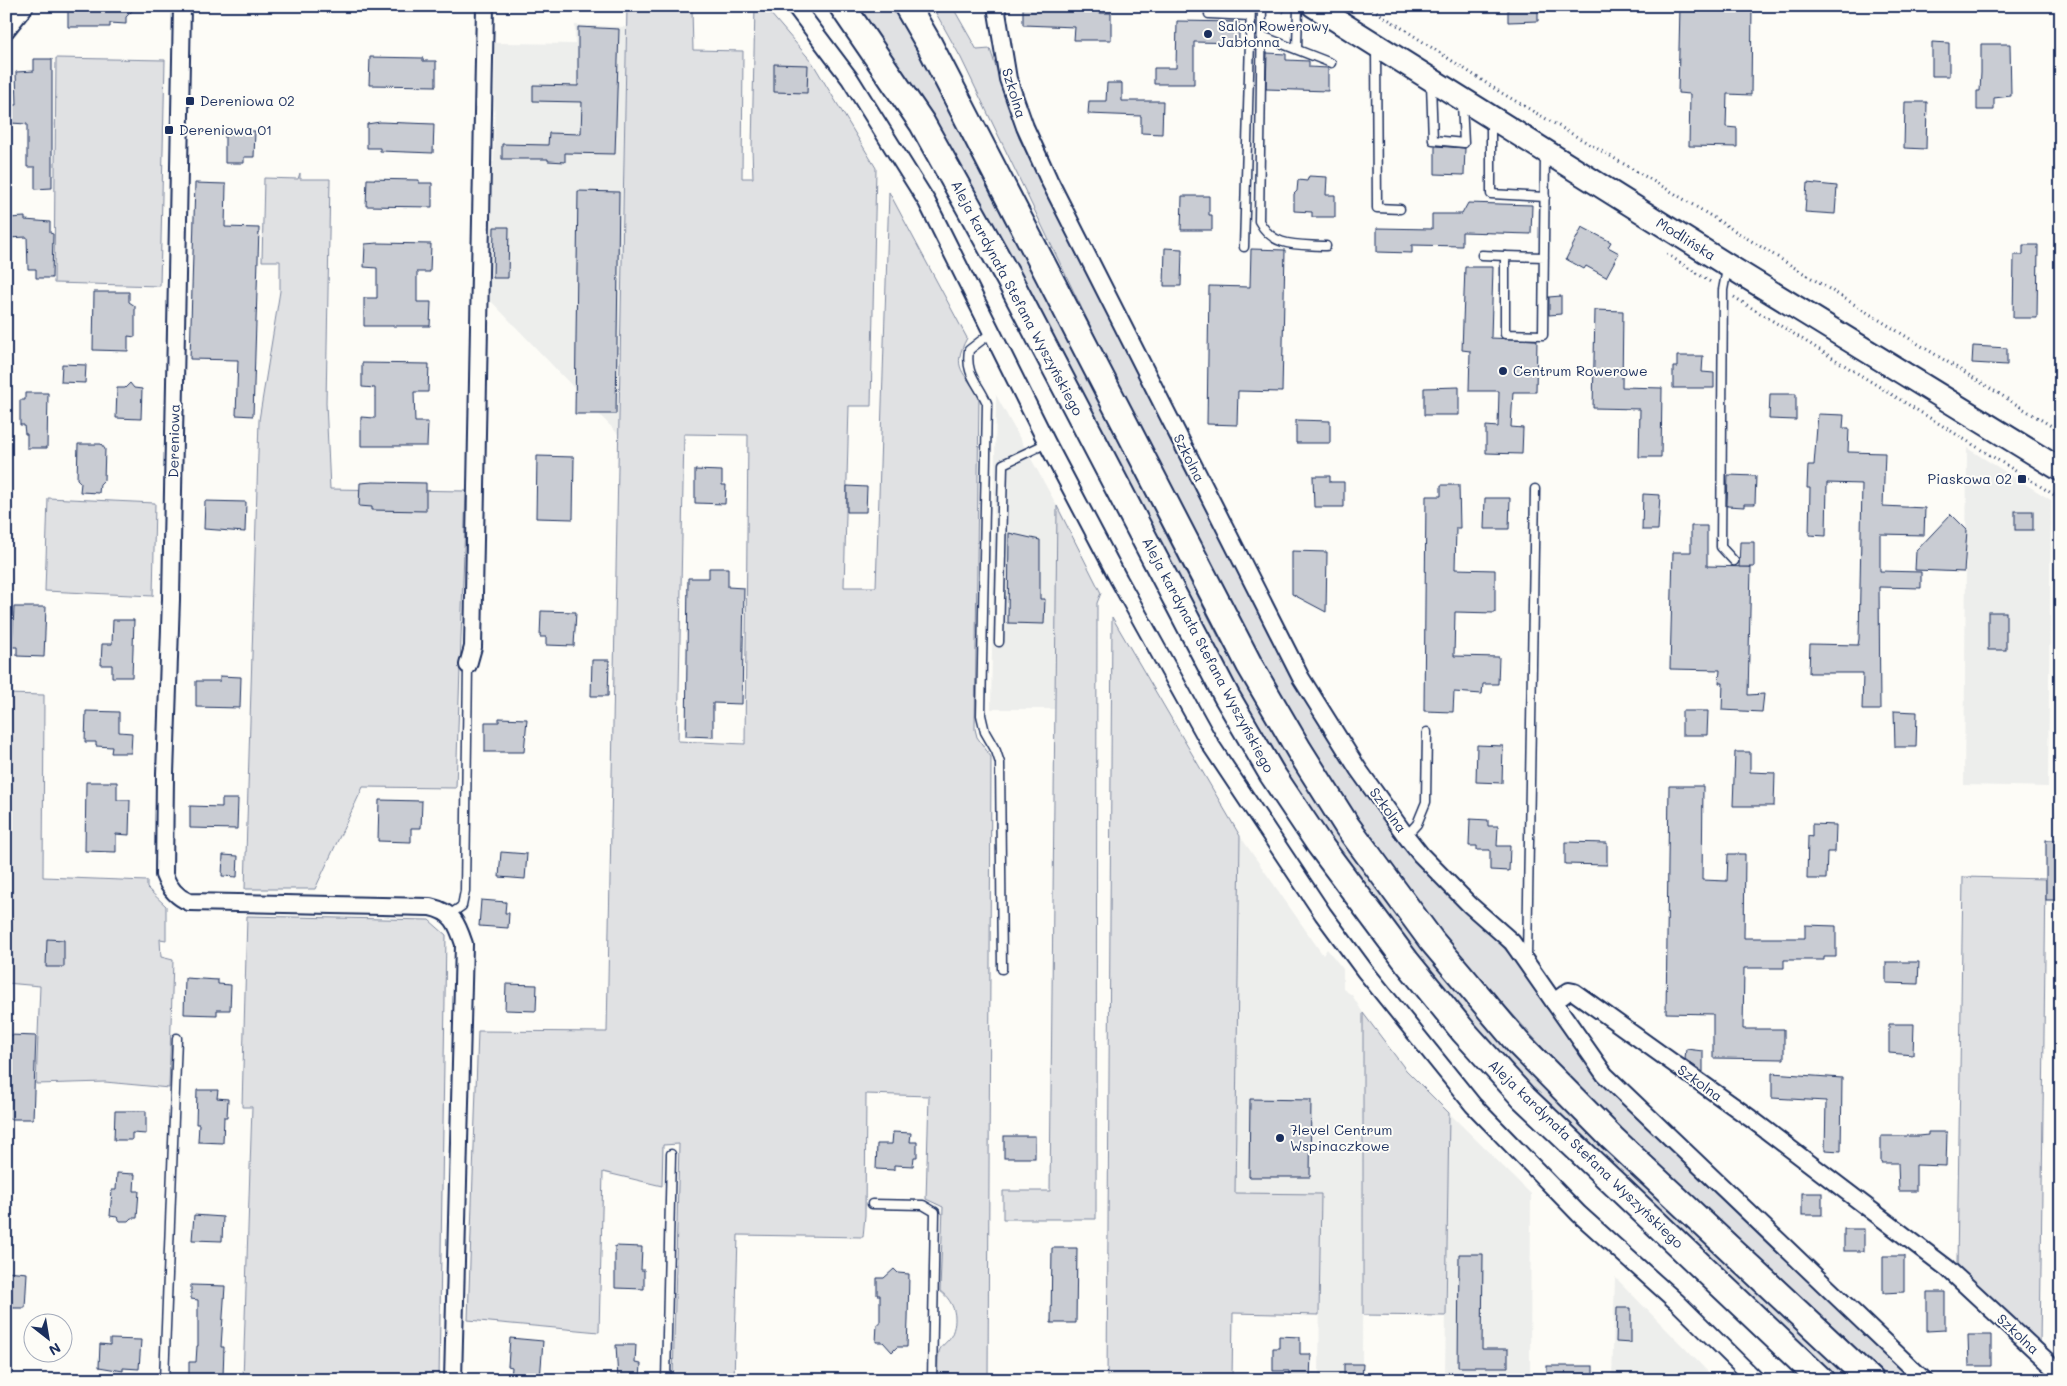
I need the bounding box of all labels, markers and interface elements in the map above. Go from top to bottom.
place label: Salon Rowerowy Jabłonna [1218,16,1329,51]
marker: Salon Rowerowy Jabłonna [1202,28,1214,40]
street label: Szkolna [998,65,1031,120]
place label: Dereniowa 02 [200,91,295,110]
marker: Dereniowa 02 [184,95,196,107]
place label: Dereniowa 01 [179,120,272,139]
marker: Dereniowa 01 [163,124,175,136]
street label: Aleja kardynała Stefana Wyszyńskiego [947,177,1088,419]
street label: Modlińska [1653,213,1720,264]
place label: Centrum Rowerowe [1513,361,1648,380]
marker: Centrum Rowerowe [1497,365,1509,377]
street label: Dereniowa [163,404,184,478]
street label: Szkolna [1169,431,1210,485]
place label: Piaskowa 02 [1927,469,2012,488]
marker: Piaskowa 02 [2016,473,2028,485]
street label: Aleja kardynała Stefana Wyszyńskiego [1138,534,1279,776]
street label: Szkolna [1366,783,1411,836]
street label: Aleja kardynała Stefana Wyszyńskiego [1485,1055,1688,1252]
street label: Szkolna [1674,1060,1727,1105]
place label: 7level Centrum Wspinaczkowe [1290,1120,1392,1155]
marker: 7level Centrum Wspinaczkowe [1274,1132,1286,1144]
street label: Szkolna [1993,1309,2044,1358]
north arrow [22,1314,72,1364]
text: N [45,1339,64,1360]

